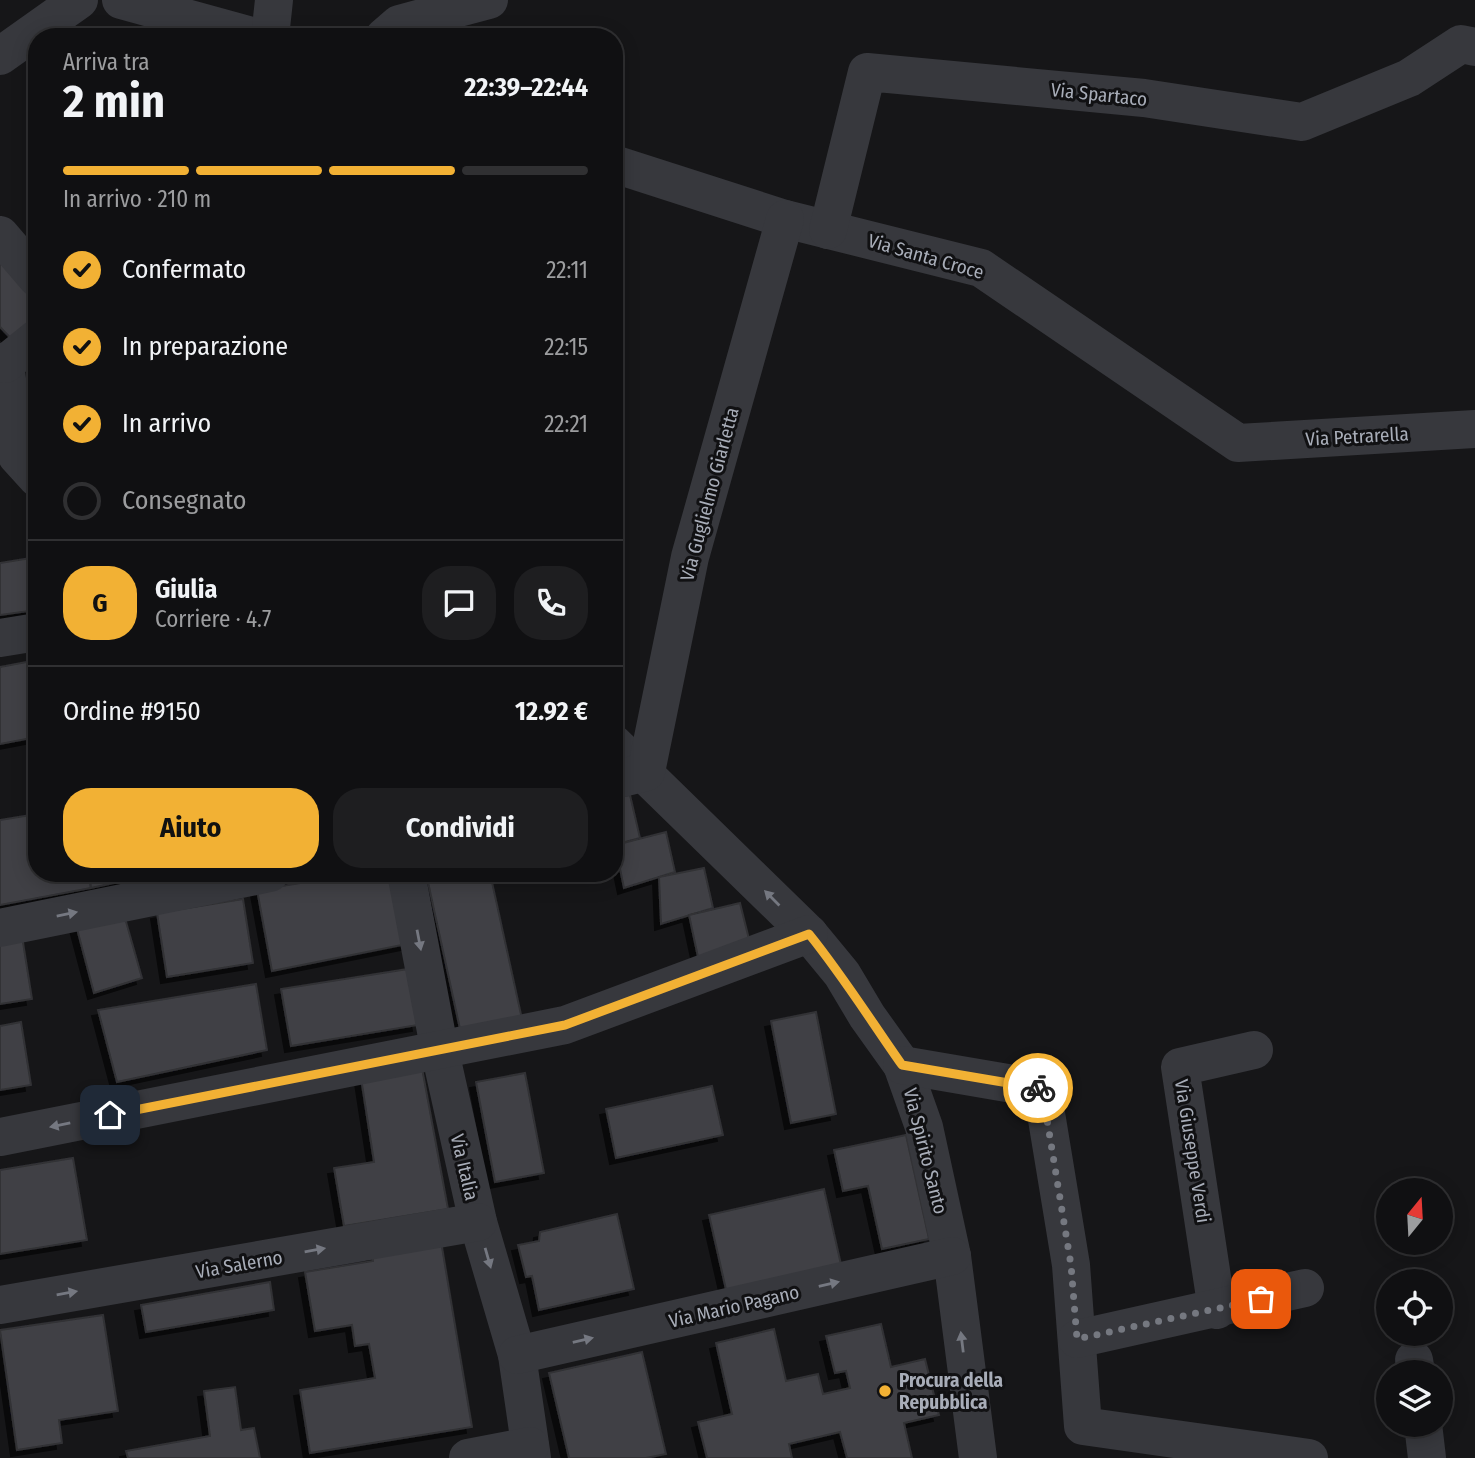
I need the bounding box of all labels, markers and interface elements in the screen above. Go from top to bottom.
text: Arriva tra [63,48,150,76]
text: 22:39–22:44 [464,72,588,103]
text: 2 min [63,74,165,129]
street label: Via Spartaco [1050,78,1148,111]
text: In arrivo · 210 m [63,185,211,213]
street label: Via Santa Croce [865,229,986,284]
icon: check [63,251,101,289]
text: Confermato [122,254,246,285]
text: 22:11 [546,256,588,284]
icon: check [63,328,101,366]
text: In preparazione [122,331,288,362]
text: 22:15 [544,333,588,361]
icon: check [63,405,101,443]
street label: Via Guglielmo Giarletta [675,405,744,583]
text: In arrivo [122,408,211,439]
text: 22:21 [544,410,588,438]
street label: Via Petrarella [1305,422,1409,451]
text: Consegnato [122,485,246,516]
button: chat [422,566,496,640]
button: phone [514,566,588,640]
text: Giulia [155,574,217,605]
text: G [92,588,108,619]
text: Corriere · 4.7 [155,605,271,633]
text: Ordine #9150 [63,696,201,727]
text: 12.92 € [515,696,588,727]
button: Aiuto [63,788,319,868]
button: Condividi [333,788,588,868]
one-way arrow [764,889,781,906]
one-way arrow [56,909,78,920]
one-way arrow [414,929,425,951]
courier [1003,1053,1073,1123]
icon: bike [1019,1069,1057,1107]
street label: Via Giuseppe Verdi [1170,1078,1215,1225]
pin [80,1085,140,1145]
street label: Via Spirito Santo [899,1086,952,1217]
icon: home [91,1096,129,1134]
one-way arrow [49,1119,71,1130]
street label: Via Italia [446,1132,483,1203]
north arrow [1376,1178,1452,1255]
map controls [1376,1178,1453,1437]
one-way arrow [305,1244,327,1255]
street label: Via Salerno [194,1246,284,1283]
one-way arrow [484,1248,494,1269]
pin [1231,1269,1291,1329]
button: locate [1376,1269,1453,1346]
one-way arrow [818,1279,840,1290]
street label: Via Mario Pagano [667,1280,801,1333]
icon: bag [1242,1280,1280,1318]
one-way arrow [56,1288,78,1299]
one-way arrow [957,1331,968,1353]
one-way arrow [573,1334,595,1345]
button: layers [1376,1360,1453,1437]
place label: Procura della Repubblica [899,1369,1003,1414]
marker: Procura della Repubblica [877,1383,893,1399]

